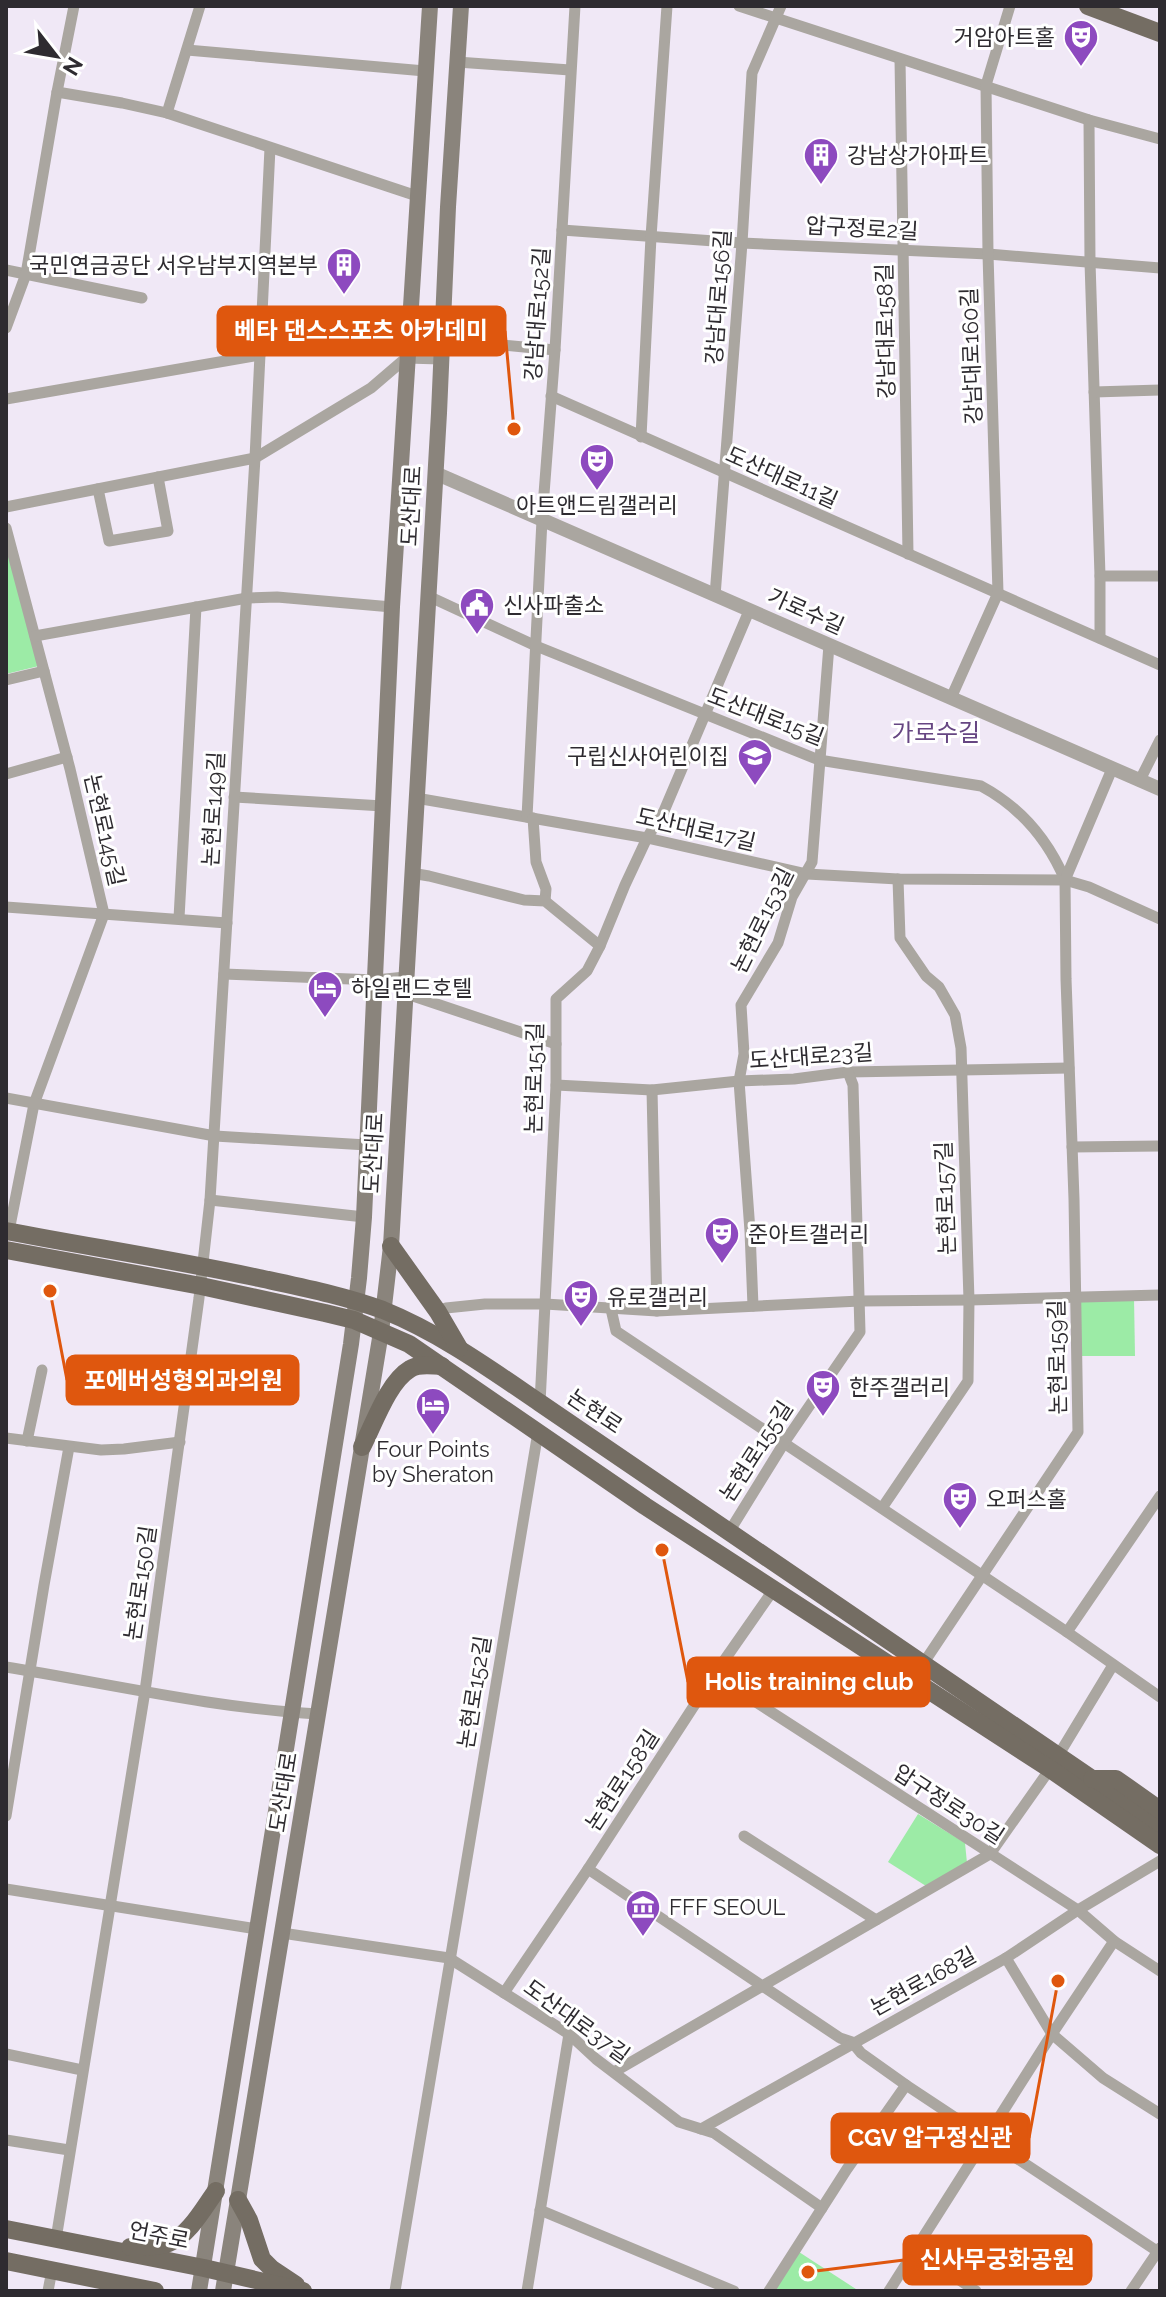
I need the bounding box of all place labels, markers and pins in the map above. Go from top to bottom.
theatre icon: 거암아트홀 [1062,18,1100,68]
place label: 거암아트홀 [954,24,1055,50]
building icon: 강남상가아파트 [802,136,840,186]
place label: 강남상가아파트 [847,142,989,168]
building icon: 국민연금공단 서우남부지역본부 [325,246,363,296]
place label: 국민연금공단 서우남부지역본부 [29,252,318,278]
callout: 베타 댄스스포츠 아카데미 [218,307,505,355]
theatre icon: 아트앤드림갤러리 [578,442,616,492]
place label: 아트앤드림갤러리 [516,492,678,518]
public building icon: 신사파출소 [458,586,496,636]
place label: 신사파출소 [503,592,604,618]
school or university icon: 구립신사어린이집 [736,737,774,787]
place label: 구립신사어린이집 [567,743,729,769]
hotel icon: 하일랜드호텔 [306,969,344,1019]
place label: 하일랜드호텔 [351,975,472,1001]
theatre icon: 준아트갤러리 [703,1215,741,1265]
place label: 준아트갤러리 [748,1221,869,1247]
theatre icon: 유로갤러리 [562,1278,600,1328]
place label: 유로갤러리 [607,1284,708,1310]
callout: 포에버성형외과의원 [67,1356,298,1404]
theatre icon: 한주갤러리 [804,1368,842,1418]
place label: 한주갤러리 [849,1374,950,1400]
hotel icon: Four Points by Sheraton [414,1386,452,1436]
place label: Four Points by Sheraton [372,1436,494,1487]
theatre icon: 오퍼스홀 [941,1480,979,1530]
place label: 오퍼스홀 [986,1486,1067,1512]
callout: Holis training club [688,1658,929,1706]
museum icon: FFF SEOUL [624,1888,662,1938]
place label: FFF SEOUL [669,1894,786,1920]
callout: CGV 압구정신관 [832,2114,1029,2162]
callout: 신사무궁화공원 [904,2236,1091,2284]

